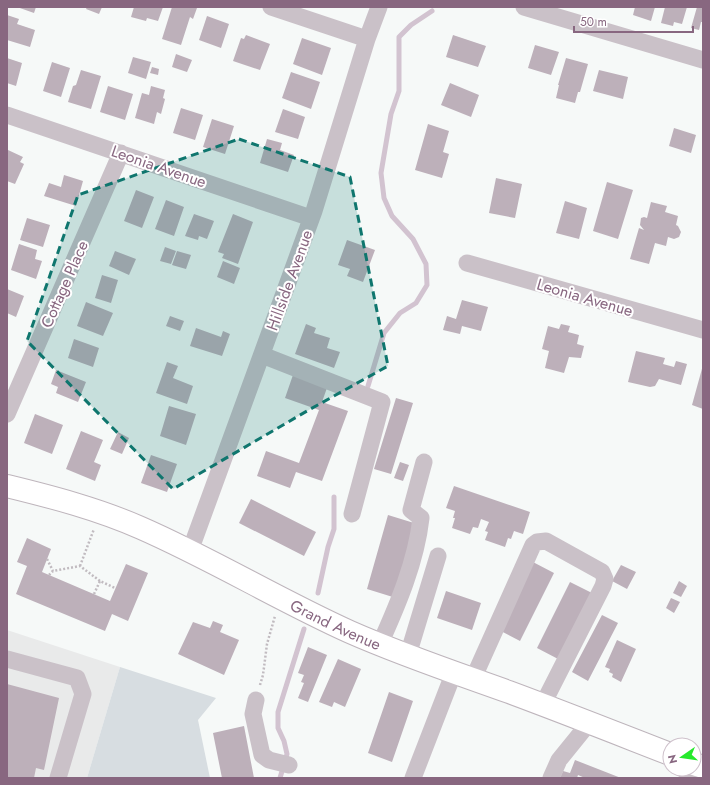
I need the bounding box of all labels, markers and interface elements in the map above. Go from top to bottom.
scale bar [574,8,693,34]
text: 50 m [580,13,607,31]
street label: Leonia Avenue [108,139,209,193]
street label: Hillside Avenue [261,227,318,334]
street label: Cottage Place [35,237,94,331]
street label: Leonia Avenue [534,273,636,322]
street label: Grand Avenue [286,594,384,656]
north arrow [662,737,702,777]
text: N [663,753,681,765]

